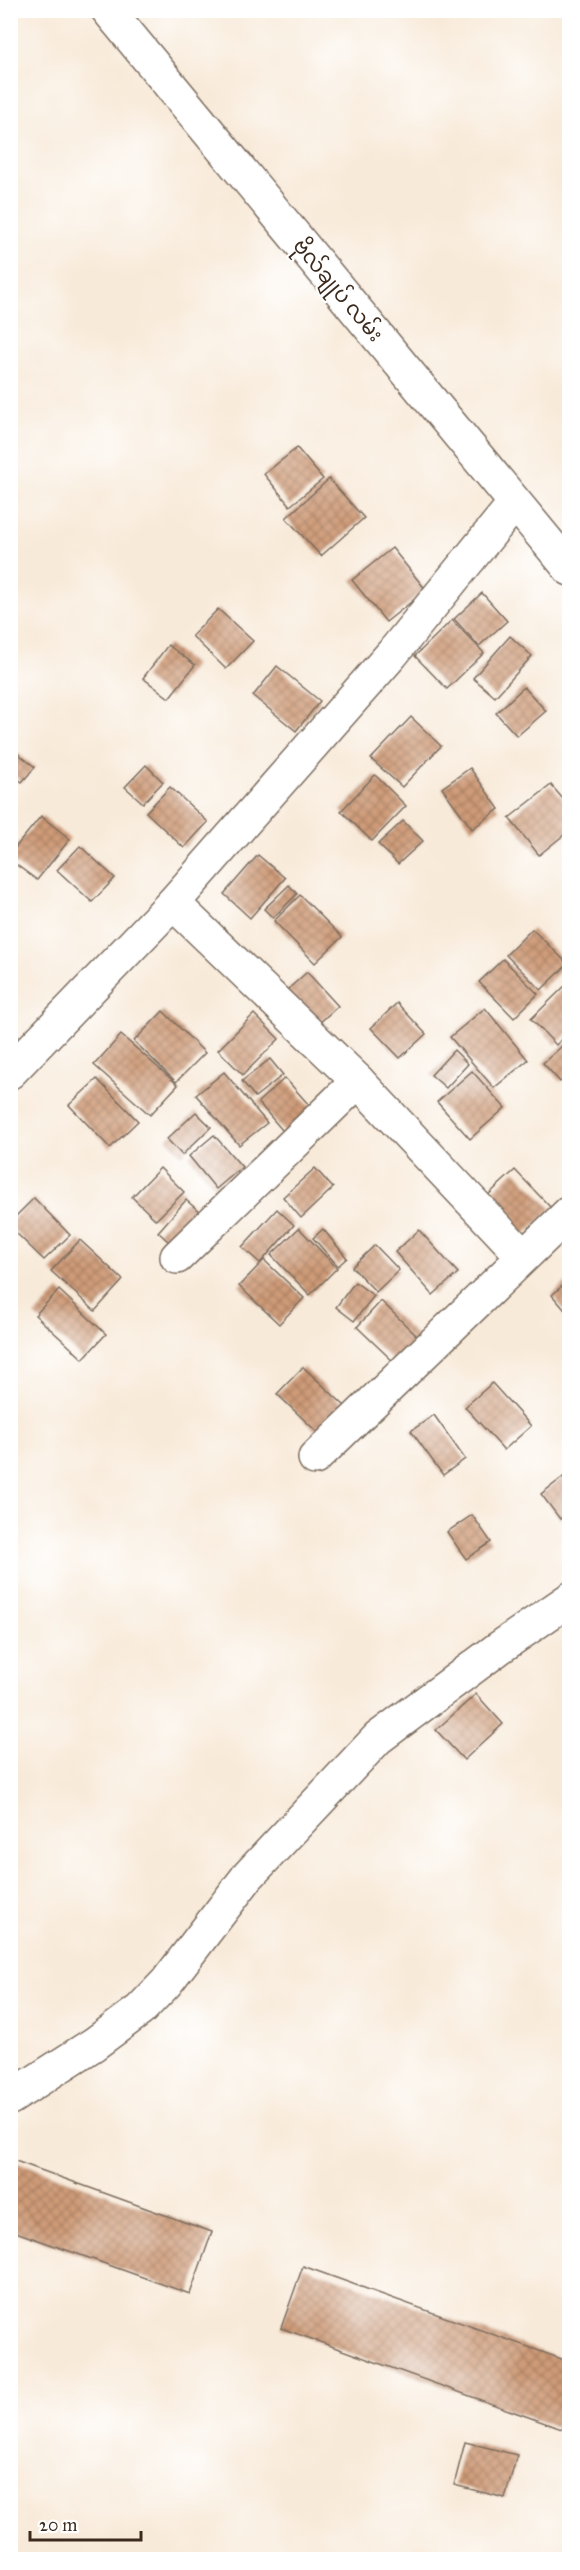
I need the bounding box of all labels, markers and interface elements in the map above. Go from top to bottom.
street label: ဗိုလ်ချုပ် လမ်း [283,231,391,350]
scale bar [30,2504,141,2542]
text: 20 m [39,2514,77,2536]

